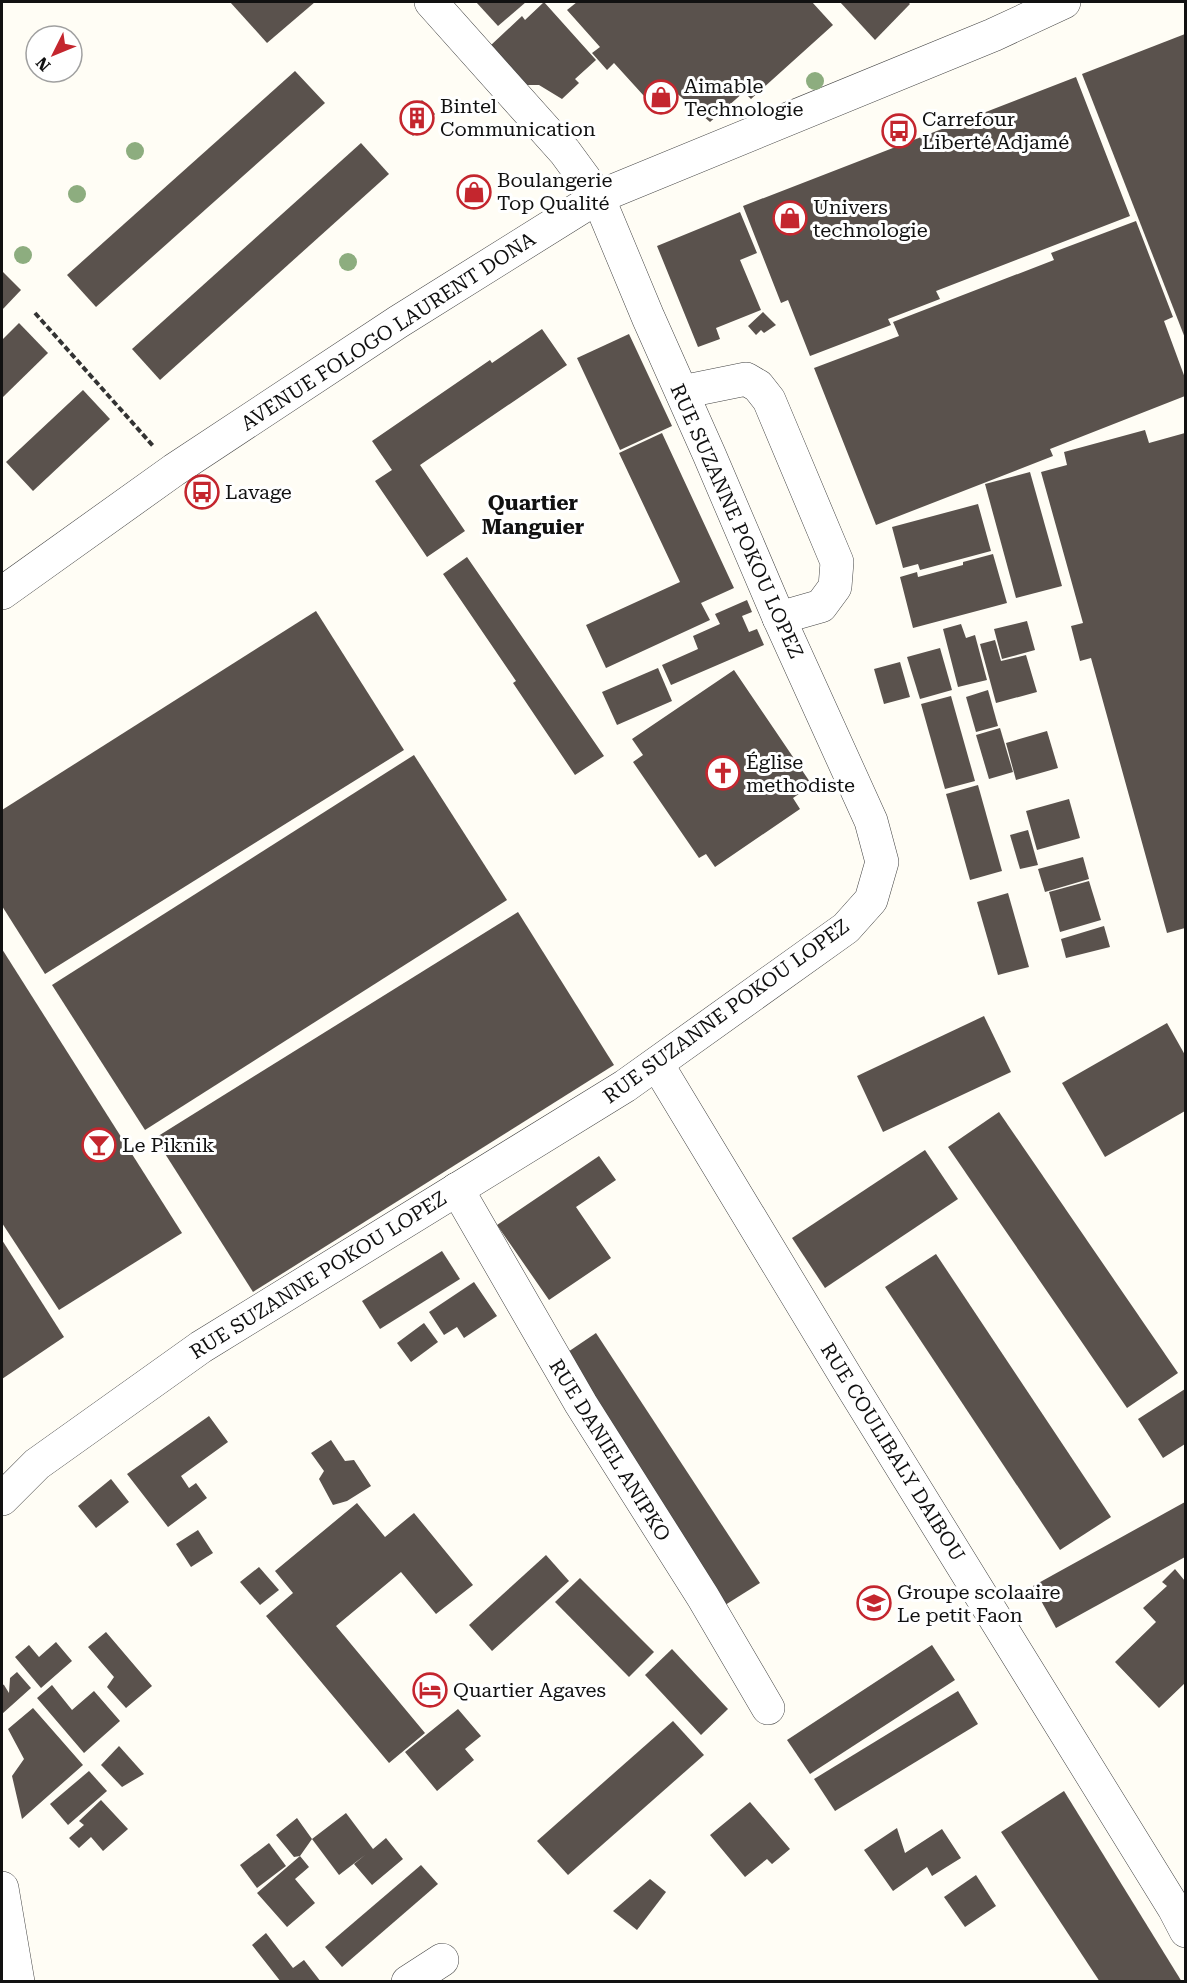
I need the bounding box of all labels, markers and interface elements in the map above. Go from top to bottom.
north arrow [24,24,84,84]
text: N [32,53,55,75]
place label: Aimable Technologie [684,74,804,121]
shop icon: Aimable Technologie [643,79,679,115]
place label: Bintel Communication [440,94,596,141]
building icon: Bintel Communication [399,100,435,136]
place label: Carrefour Liberté Adjamé [922,107,1069,154]
bus stop icon: Carrefour Liberté Adjamé [881,113,917,149]
place label: Boulangerie Top Qualité [497,168,613,215]
shop icon: Boulangerie Top Qualité [456,174,492,210]
place label: Univers technologie [813,195,928,242]
shop icon: Univers technologie [772,200,808,236]
street label: AVENUE FOLOGO LAURENT DONA [236,227,540,435]
street label: RUE SUZANNE POKOU LOPEZ [665,380,809,662]
bus stop icon: Lavage [184,474,220,510]
place label: Lavage [225,480,292,504]
district label: Quartier Manguier [482,491,585,539]
place label: Église methodiste [746,750,855,797]
church icon: Église methodiste [705,755,741,791]
street label: RUE SUZANNE POKOU LOPEZ [598,914,854,1108]
bar icon: Le Piknik [81,1127,117,1163]
place label: Le Piknik [122,1133,215,1157]
street label: RUE SUZANNE POKOU LOPEZ [185,1186,451,1364]
street label: RUE COULIBALY DAIBOU [816,1338,970,1566]
street label: RUE DANIEL ANIPKO [544,1355,676,1545]
place label: Groupe scolaaire Le petit Faon [897,1580,1060,1627]
school or university icon: Groupe scolaaire Le petit Faon [856,1585,892,1621]
hotel icon: Quartier Agaves [412,1672,448,1708]
place label: Quartier Agaves [453,1678,606,1702]

